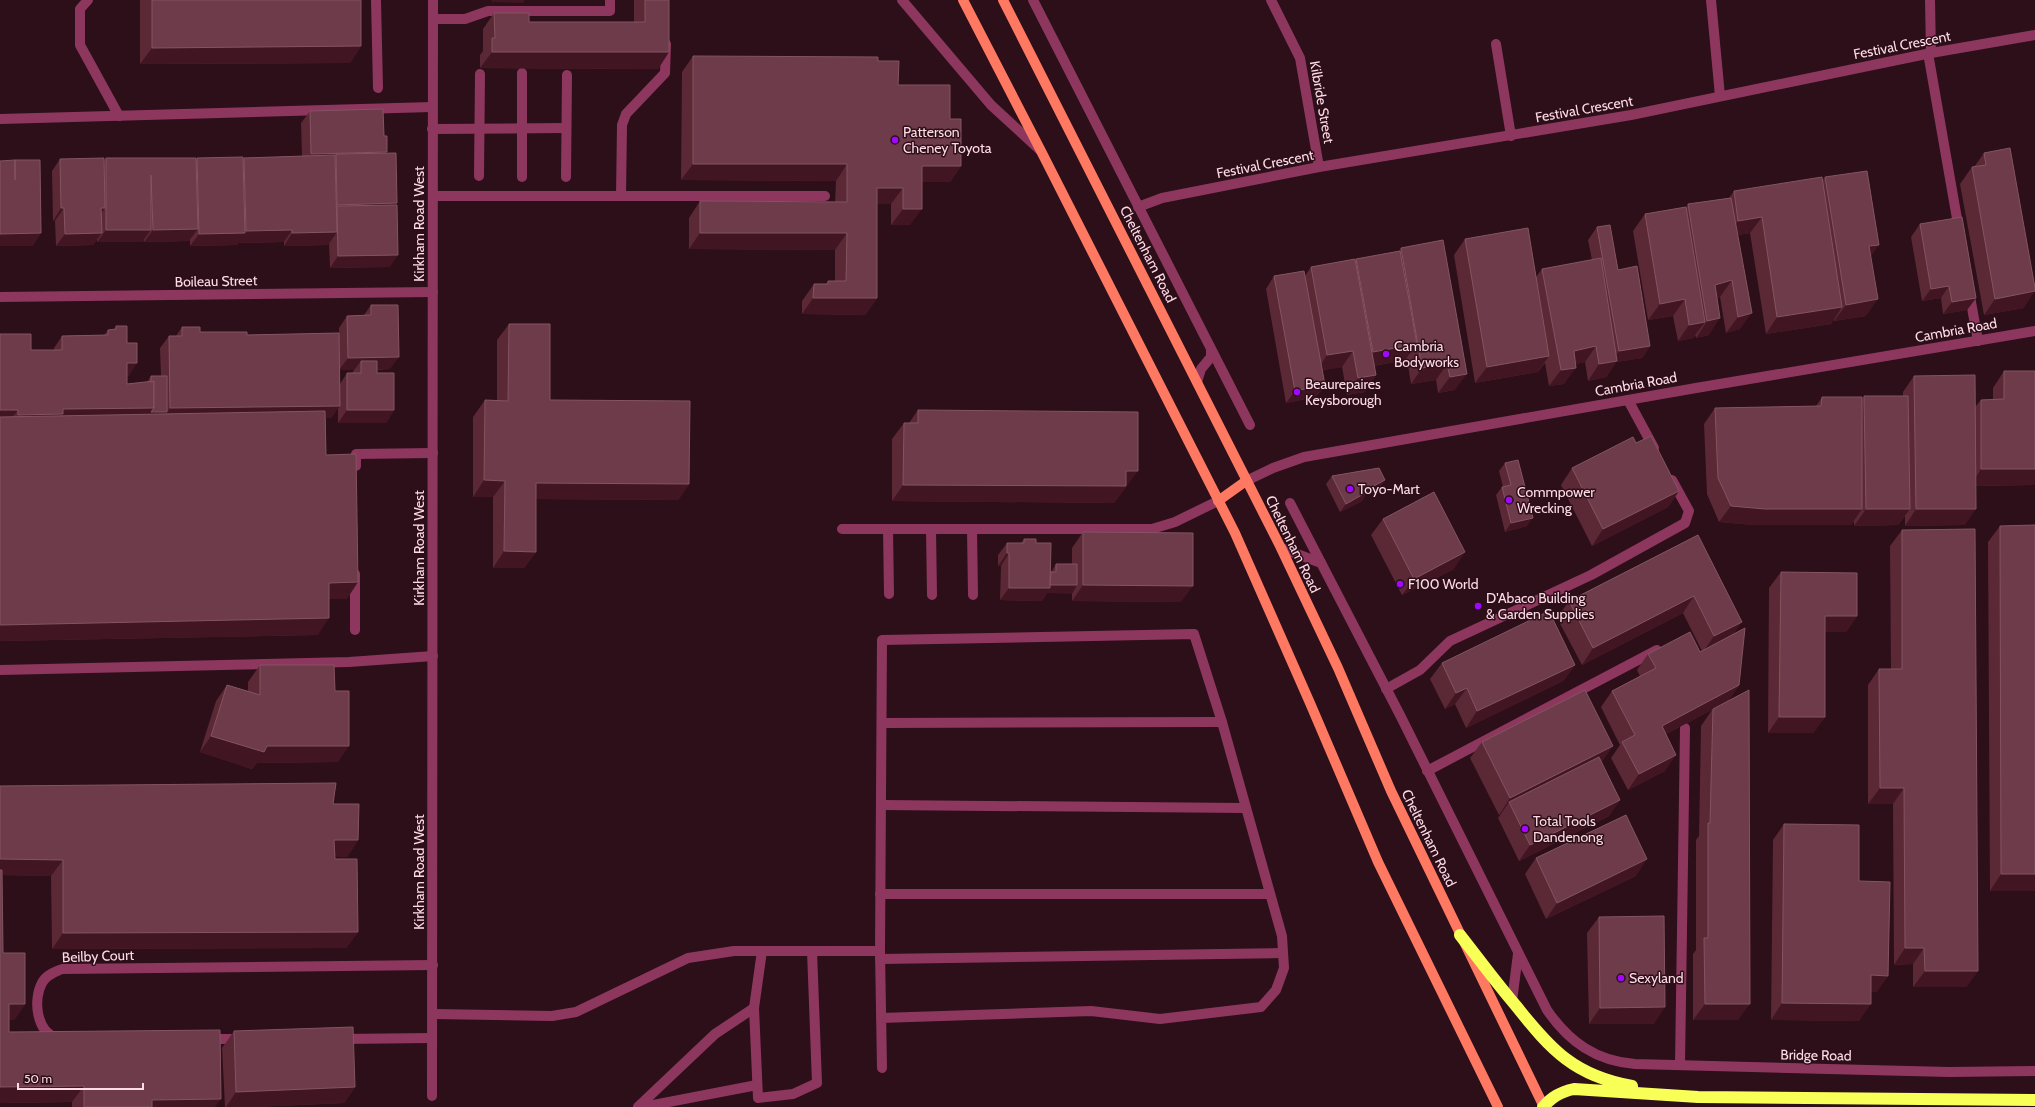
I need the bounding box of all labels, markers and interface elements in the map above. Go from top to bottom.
street label: Festival Crescent [1852,27,1953,63]
street label: Kilbride Street [1306,59,1338,145]
street label: Festival Crescent [1534,92,1635,126]
place label: Patterson Cheney Toyota [903,123,992,157]
marker: Patterson Cheney Toyota [890,135,900,145]
street label: Festival Crescent [1215,146,1316,182]
street label: Kirkham Road West [410,166,428,282]
street label: Cheltenham Road [1116,203,1180,305]
street label: Boileau Street [175,271,258,291]
street label: Cambria Road [1914,314,1998,346]
place label: Cambria Bodyworks [1394,337,1459,371]
marker: Cambria Bodyworks [1381,349,1391,359]
street label: Cambria Road [1594,368,1678,400]
place label: Beaurepaires Keysborough [1305,375,1382,409]
marker: Beaurepaires Keysborough [1292,387,1302,397]
place label: Toyo-Mart [1358,480,1420,498]
place label: Commpower Wrecking [1517,483,1595,517]
marker: Toyo-Mart [1345,484,1355,494]
street label: Kirkham Road West [410,490,428,606]
street label: Cheltenham Road [1262,492,1324,596]
marker: Commpower Wrecking [1504,495,1514,505]
place label: F100 World [1408,575,1478,593]
marker: F100 World [1395,579,1405,589]
place label: D'Abaco Building & Garden Supplies [1486,589,1594,623]
marker: D'Abaco Building & Garden Supplies [1473,601,1483,611]
street label: Cheltenham Road [1398,786,1460,890]
place label: Total Tools Dandenong [1533,812,1604,846]
street label: Kirkham Road West [410,814,428,930]
marker: Total Tools Dandenong [1520,824,1530,834]
street label: Beilby Court [62,946,135,966]
place label: Sexyland [1629,969,1684,987]
marker: Sexyland [1616,973,1626,983]
street label: Bridge Road [1780,1045,1852,1065]
scale bar [18,1065,143,1091]
text: 50 m [24,1071,52,1086]

